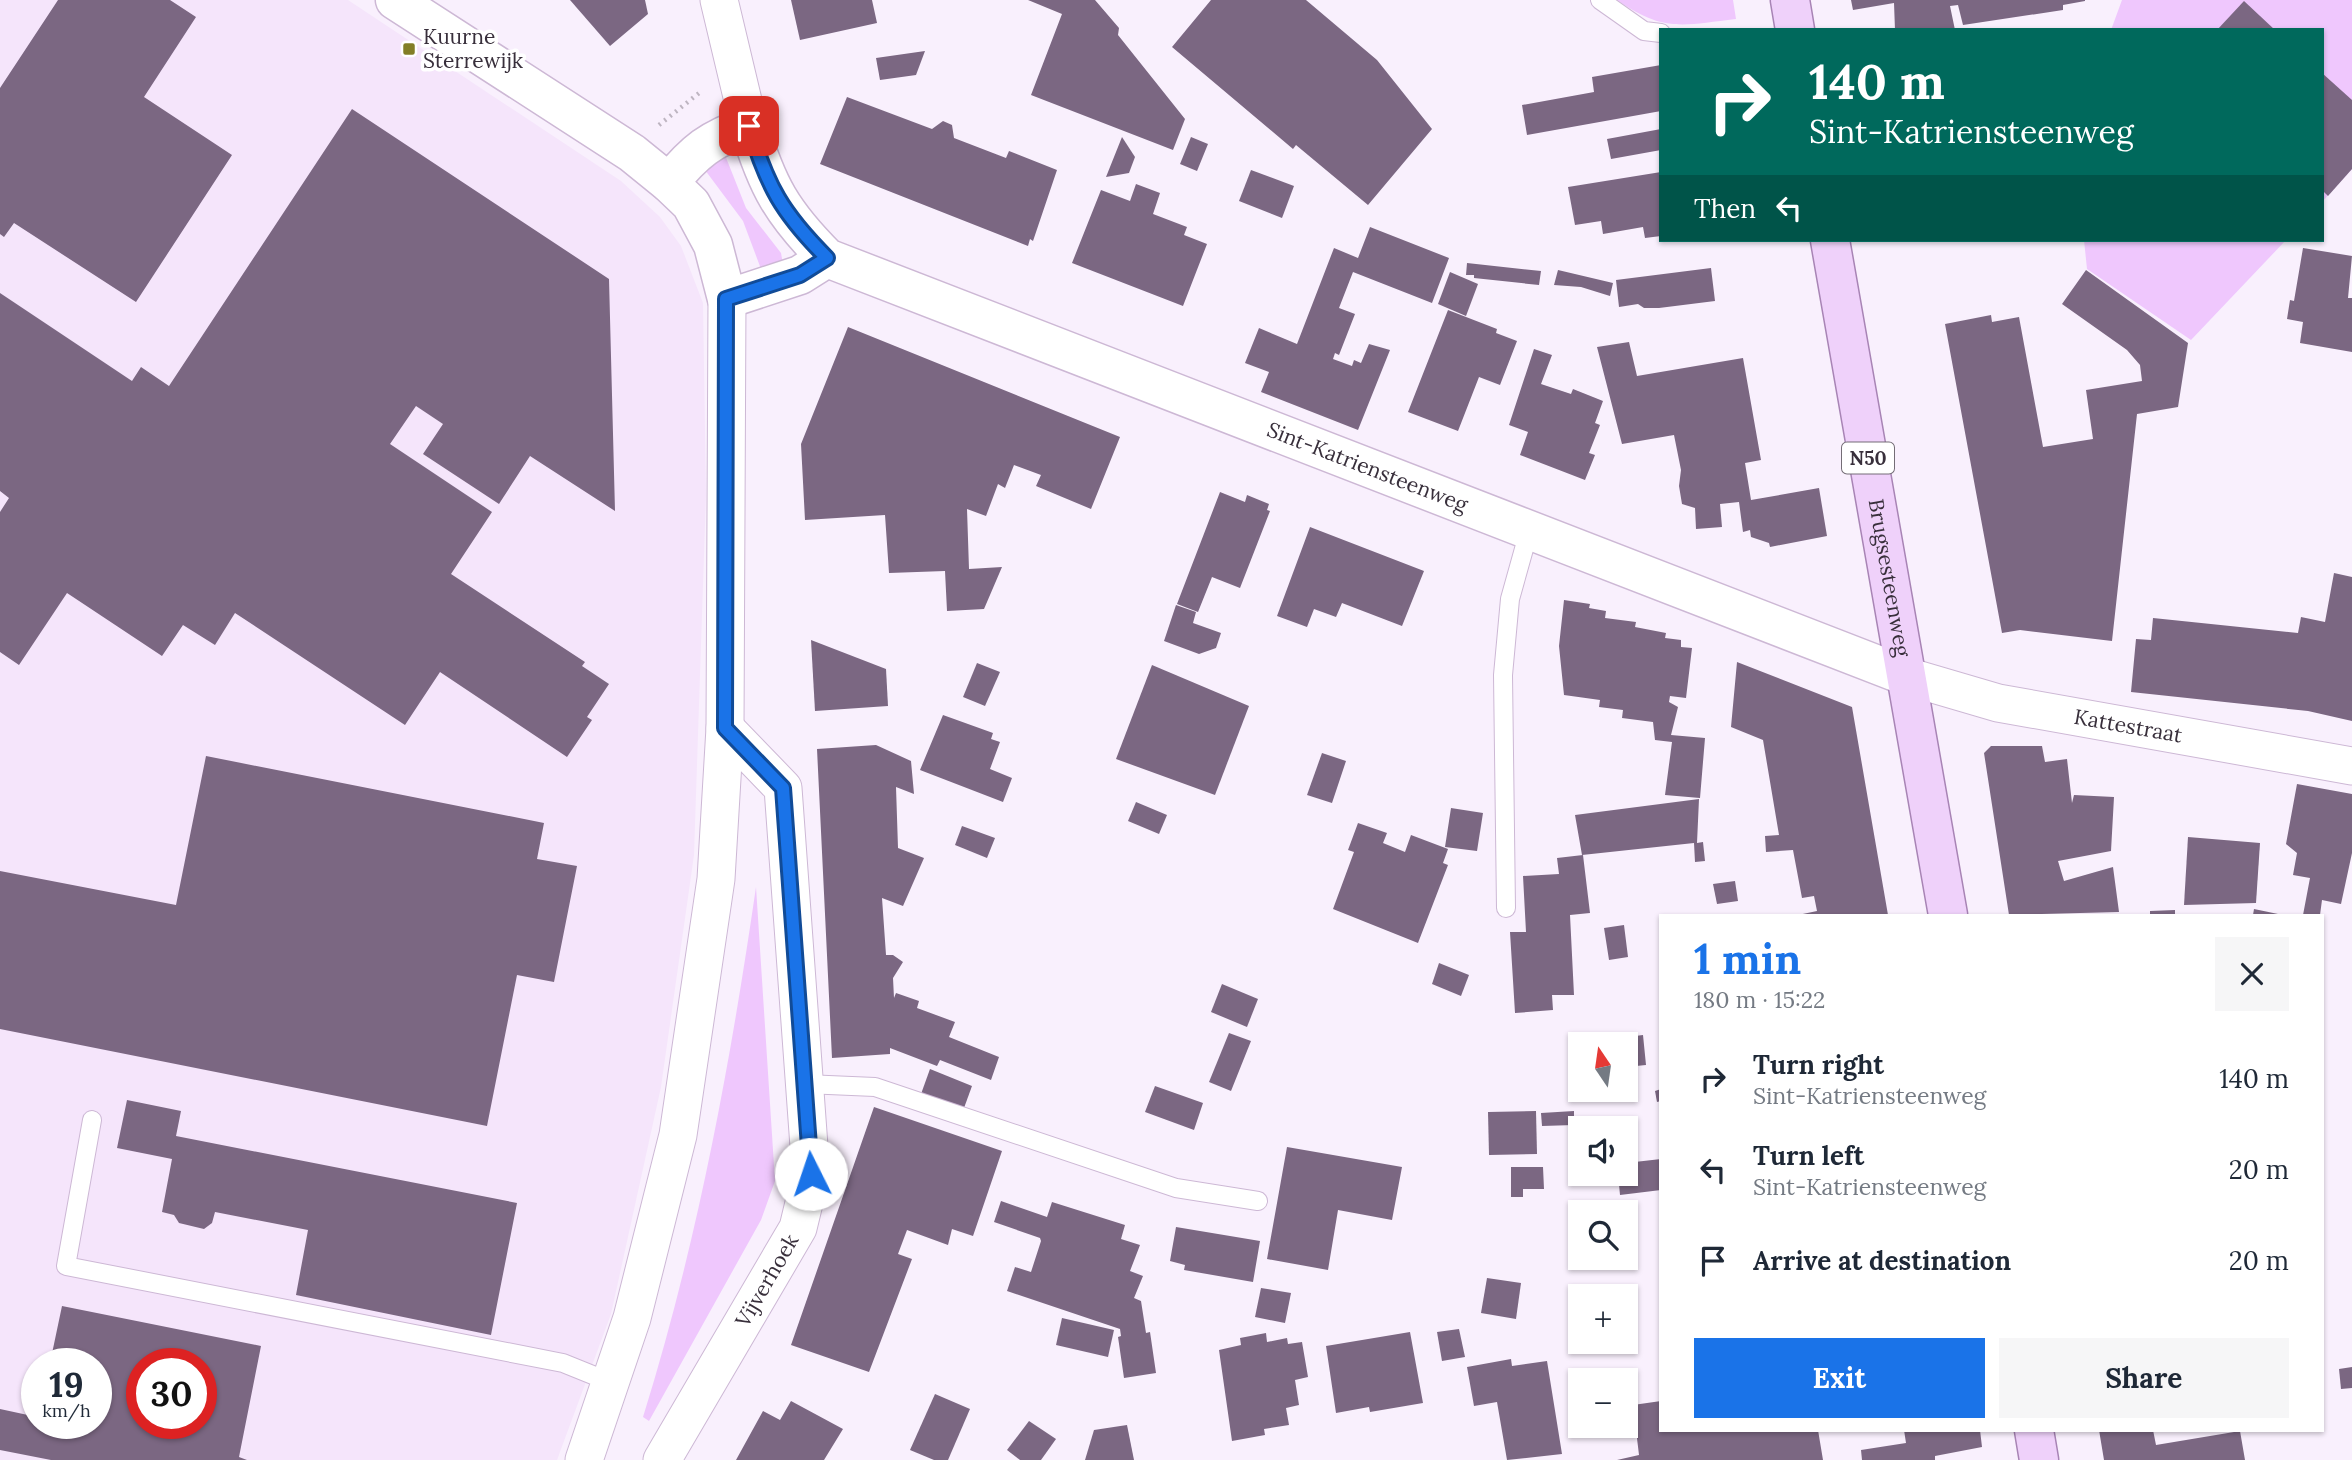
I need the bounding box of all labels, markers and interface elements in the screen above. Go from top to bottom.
place label: Kuurne Sterrewijk [423,23,524,74]
marker: Kuurne Sterrewijk [401,41,417,57]
text: 140 m [1809,50,1945,112]
icon: right [1694,56,1785,147]
pin [719,96,779,156]
icon: arrive [730,107,768,145]
text: Sint-Katriensteenweg [1809,111,2134,152]
icon: left [1770,189,1808,227]
text: Then [1694,192,1756,225]
street label: Sint-Katriensteenweg [1263,416,1472,518]
road number: N50 [1842,442,1894,474]
street label: Brugsesteenweg [1862,497,1917,659]
street label: Kattestraat [2072,703,2185,749]
text: 1 min [1694,932,1801,986]
button: close [2215,937,2289,1011]
text: 180 m · 15:22 [1694,985,1825,1014]
north arrow [1568,1032,1638,1102]
map controls [1568,1032,1638,1438]
text: Turn right [1753,1048,1884,1081]
icon: right [1694,1060,1732,1098]
text: 140 m [2219,1062,2289,1095]
text: Sint-Katriensteenweg [1753,1081,1986,1110]
button: sound [1568,1116,1638,1186]
position arrow [774,1137,848,1211]
text: Turn left [1753,1139,1864,1172]
icon: left [1694,1151,1732,1189]
text: 20 m [2229,1153,2289,1186]
text: Sint-Katriensteenweg [1753,1172,1986,1201]
button: search [1568,1200,1638,1270]
street label: Vijverhoek [728,1228,805,1333]
icon: arrive [1694,1242,1732,1280]
text: Arrive at destination [1753,1244,2011,1277]
text: 20 m [2229,1244,2289,1277]
button: + [1568,1284,1638,1354]
button: Exit [1694,1338,1985,1418]
button: Share [1999,1338,2289,1418]
speed limit sign: 30 [126,1348,217,1439]
text: 19 [49,1362,84,1407]
button: − [1568,1368,1638,1438]
text: km/h [42,1399,91,1422]

